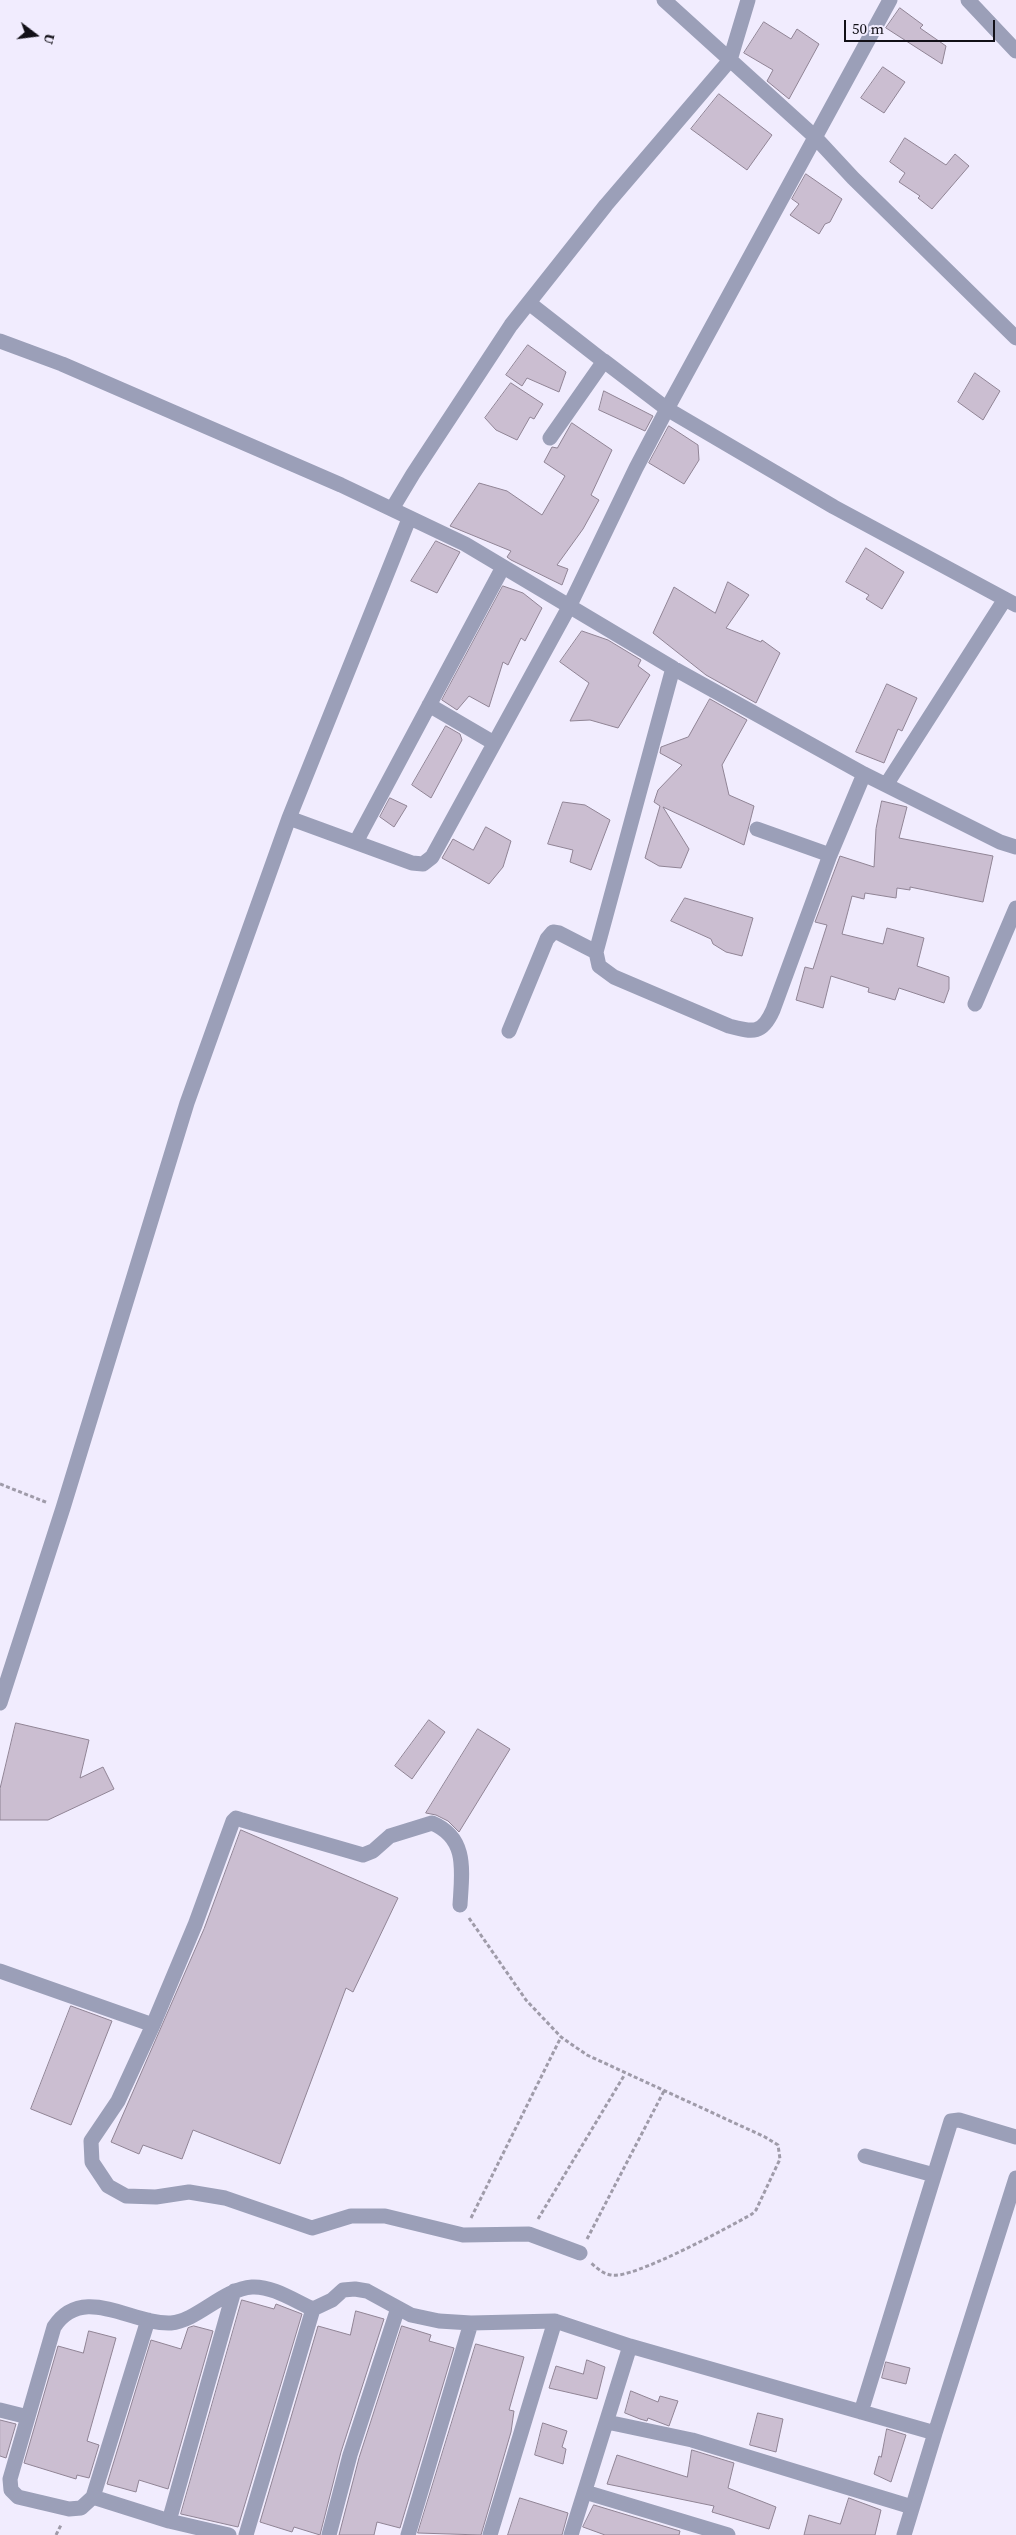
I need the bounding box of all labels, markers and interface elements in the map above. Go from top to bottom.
north arrow [10,10,60,60]
scale bar [846,10,997,42]
text: 50 m [852,18,884,39]
text: U [39,31,60,46]

